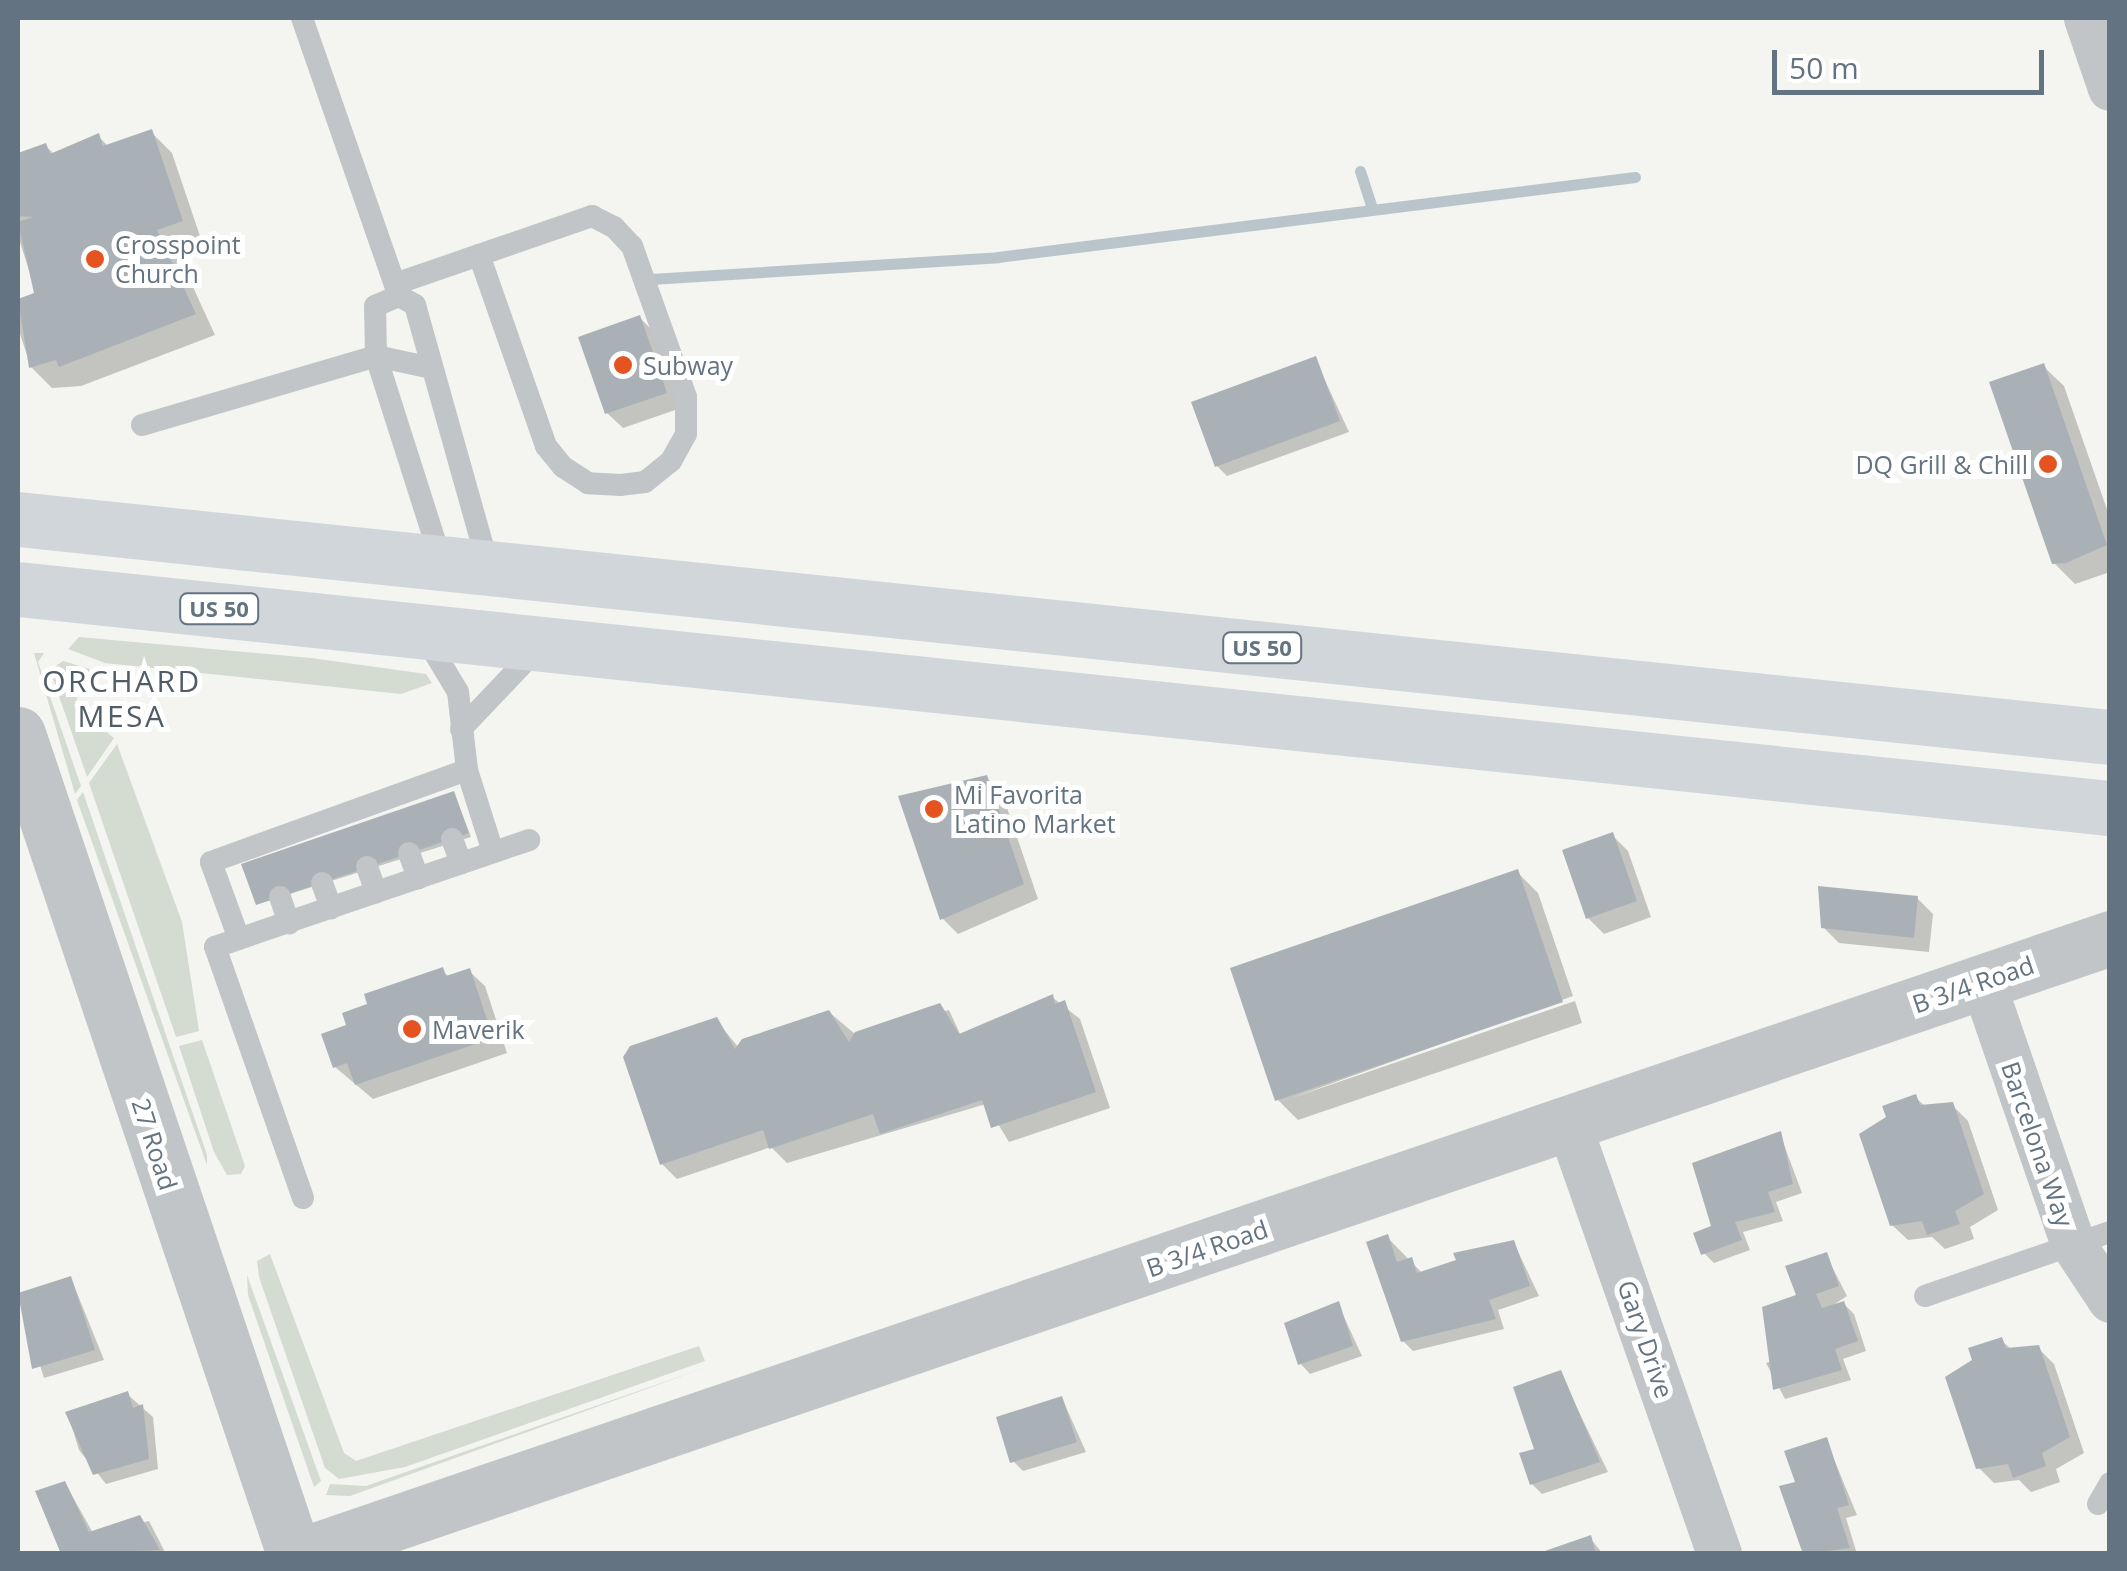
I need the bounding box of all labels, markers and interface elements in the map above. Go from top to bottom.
scale bar [1777,30,2050,92]
text: 50 m [1789,47,1859,88]
place label: Crosspoint Church [115,230,241,289]
marker: Crosspoint Church [84,248,106,270]
place label: Subway [643,350,733,380]
marker: Subway [612,354,634,376]
place label: DQ Grill & Chill [1855,449,2028,479]
marker: DQ Grill & Chill [2037,453,2059,475]
road number: US 50 [179,592,259,626]
road number: US 50 [1222,631,1302,665]
district label: ORCHARD MESA [42,663,202,734]
place label: Mi Favorita Latino Market [954,780,1116,839]
marker: Mi Favorita Latino Market [923,798,945,820]
street label: B 3/4 Road [1908,949,2038,1019]
place label: Maverik [432,1014,525,1044]
marker: Maverik [401,1018,423,1040]
street label: Barcelona Way [1996,1057,2080,1231]
street label: 27 Road [126,1094,184,1194]
street label: B 3/4 Road [1142,1213,1272,1283]
street label: Gary Drive [1612,1276,1680,1402]

